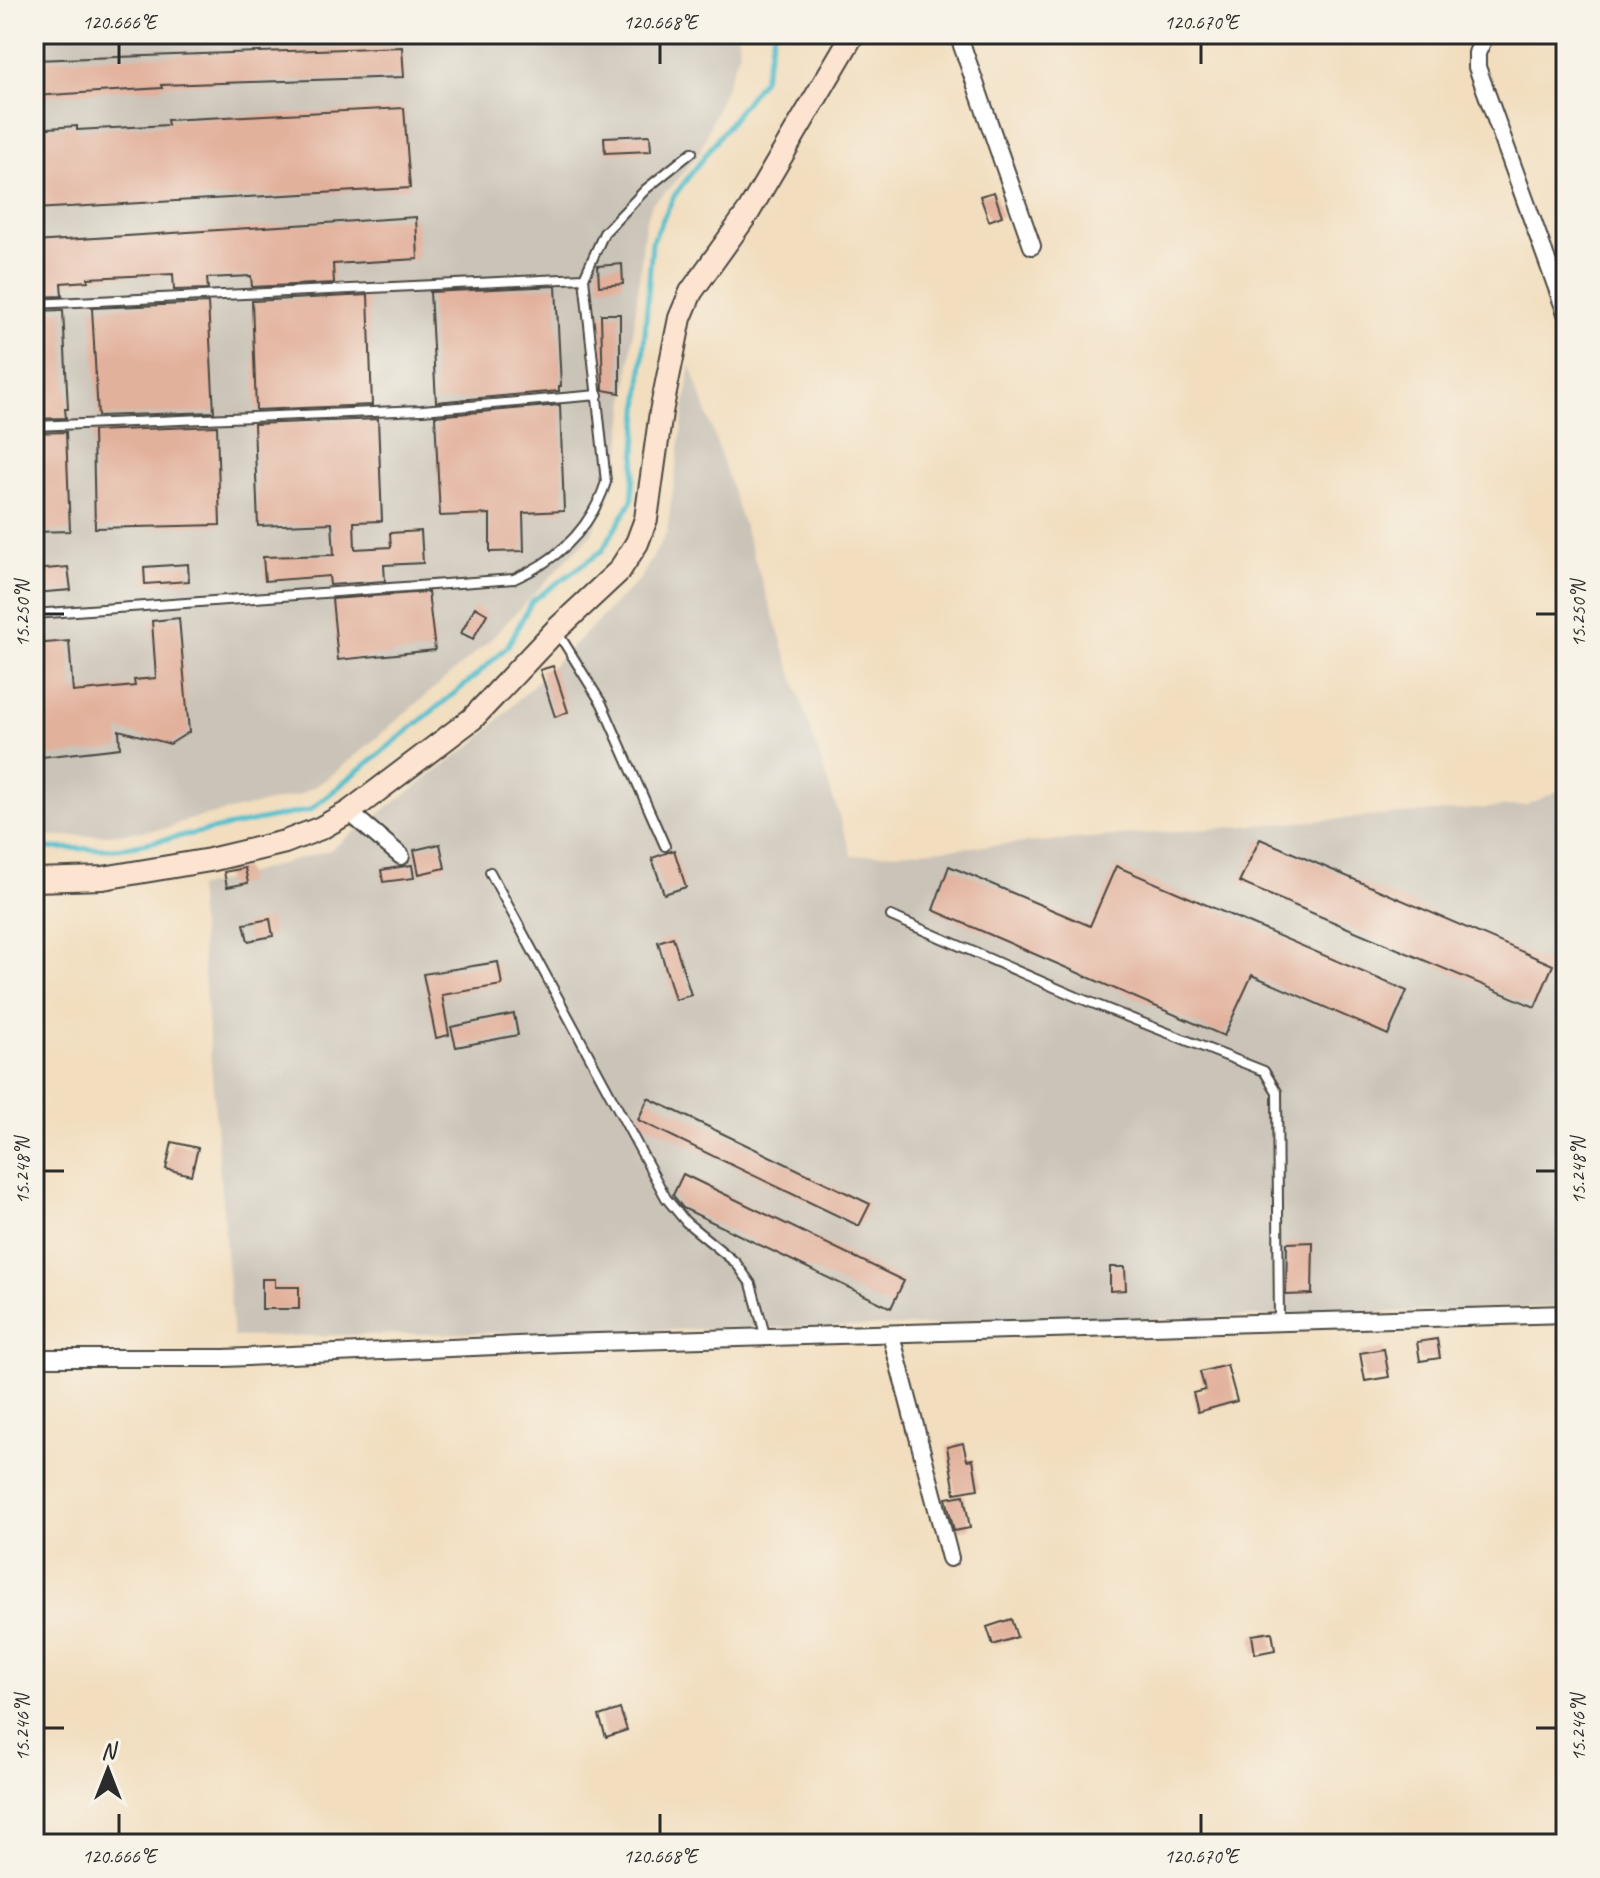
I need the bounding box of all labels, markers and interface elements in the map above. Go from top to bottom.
text: 120.666°E [82,10,159,35]
text: 120.668°E [623,10,700,35]
text: 120.670°E [1164,10,1241,35]
text: 15.250°N [10,578,35,647]
text: 15.250°N [1566,578,1591,647]
text: 15.248°N [10,1135,35,1204]
text: 15.248°N [1566,1135,1591,1204]
text: 15.246°N [10,1692,35,1761]
text: 15.246°N [1566,1692,1591,1761]
north arrow [68,1730,148,1810]
text: N [101,1737,118,1765]
text: 120.666°E [82,1844,159,1869]
text: 120.668°E [623,1844,700,1869]
text: 120.670°E [1164,1844,1241,1869]

